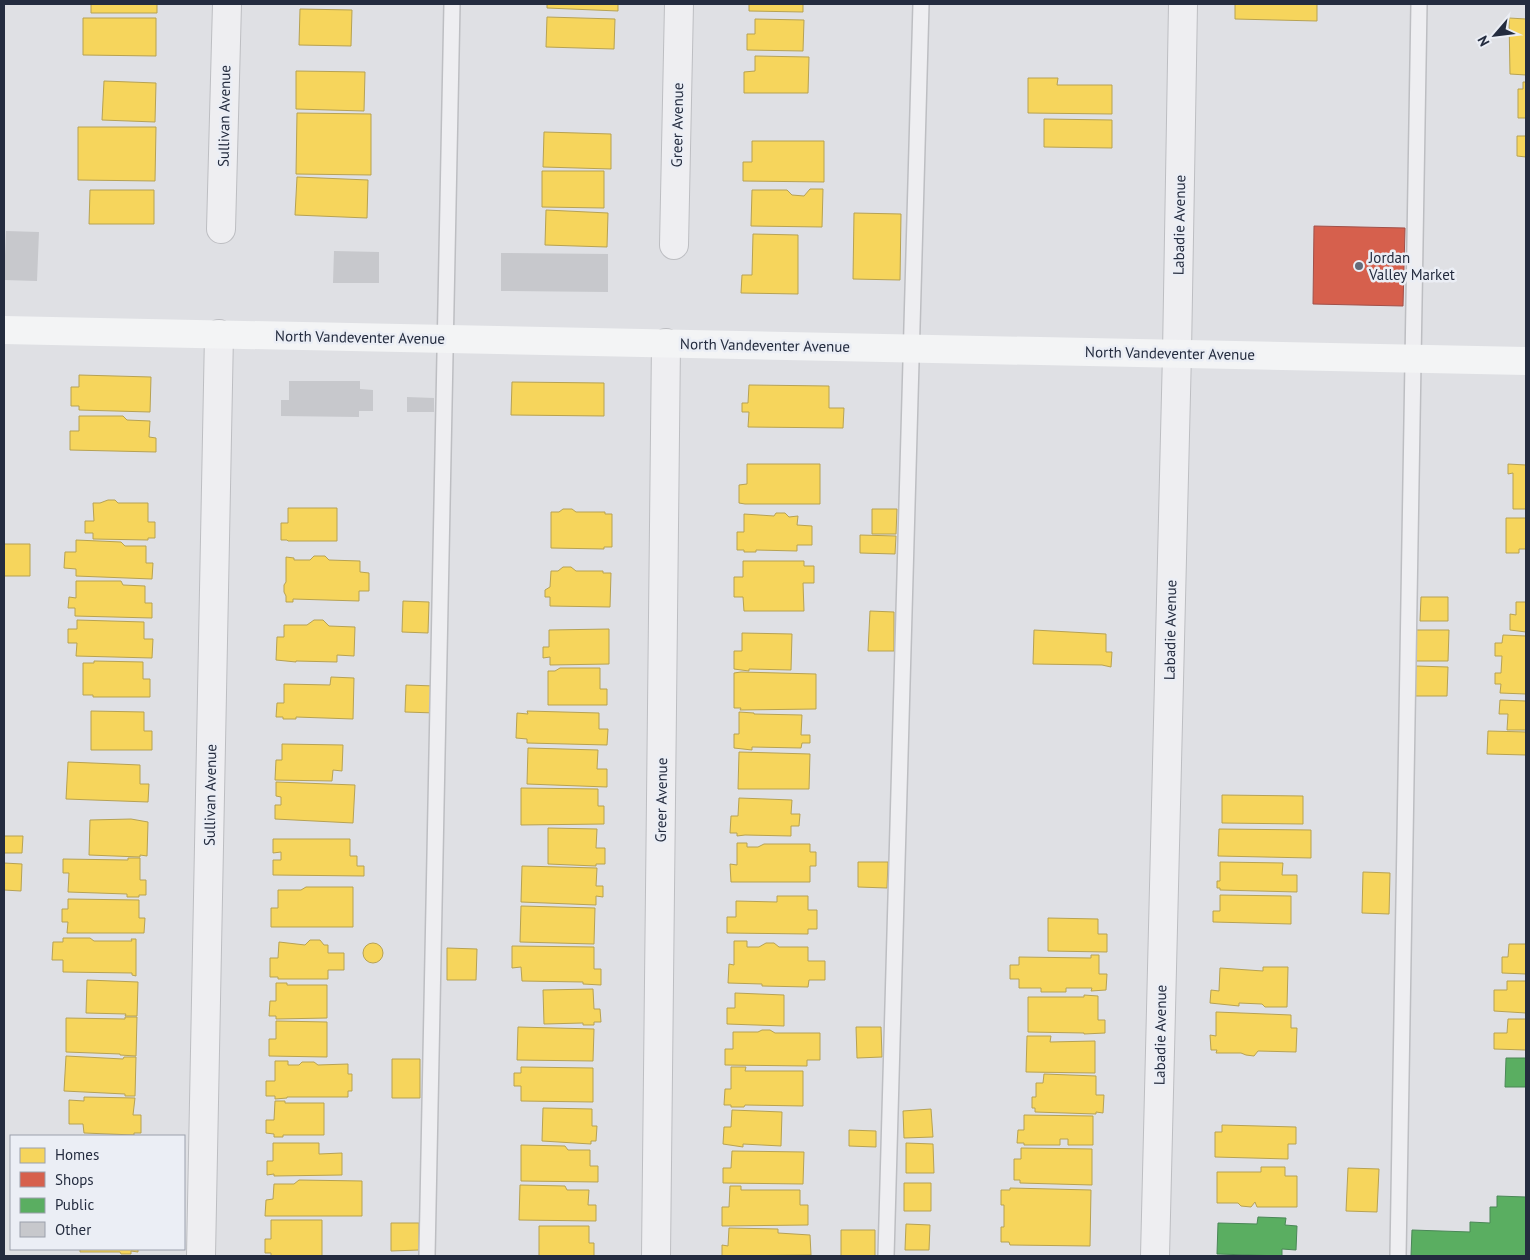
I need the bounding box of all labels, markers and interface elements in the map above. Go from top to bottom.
north arrow [1470,10,1520,60]
text: N [1473,33,1494,49]
street label: Sullivan Avenue [214,65,234,167]
street label: Greer Avenue [667,82,687,168]
street label: Labadie Avenue [1169,175,1189,275]
place label: Jordan Valley Market [1368,248,1455,284]
marker: Jordan Valley Market [1353,260,1365,272]
street label: North Vandeventer Avenue [275,326,445,348]
street label: North Vandeventer Avenue [680,334,850,356]
street label: North Vandeventer Avenue [1085,342,1255,364]
street label: Labadie Avenue [1160,580,1180,680]
street label: Sullivan Avenue [200,744,220,846]
street label: Greer Avenue [651,757,671,843]
street label: Labadie Avenue [1150,985,1170,1085]
legend [10,1135,185,1250]
text: Homes [55,1145,99,1164]
text: Shops [55,1170,94,1189]
text: Public [55,1195,94,1214]
text: Other [55,1220,91,1239]

